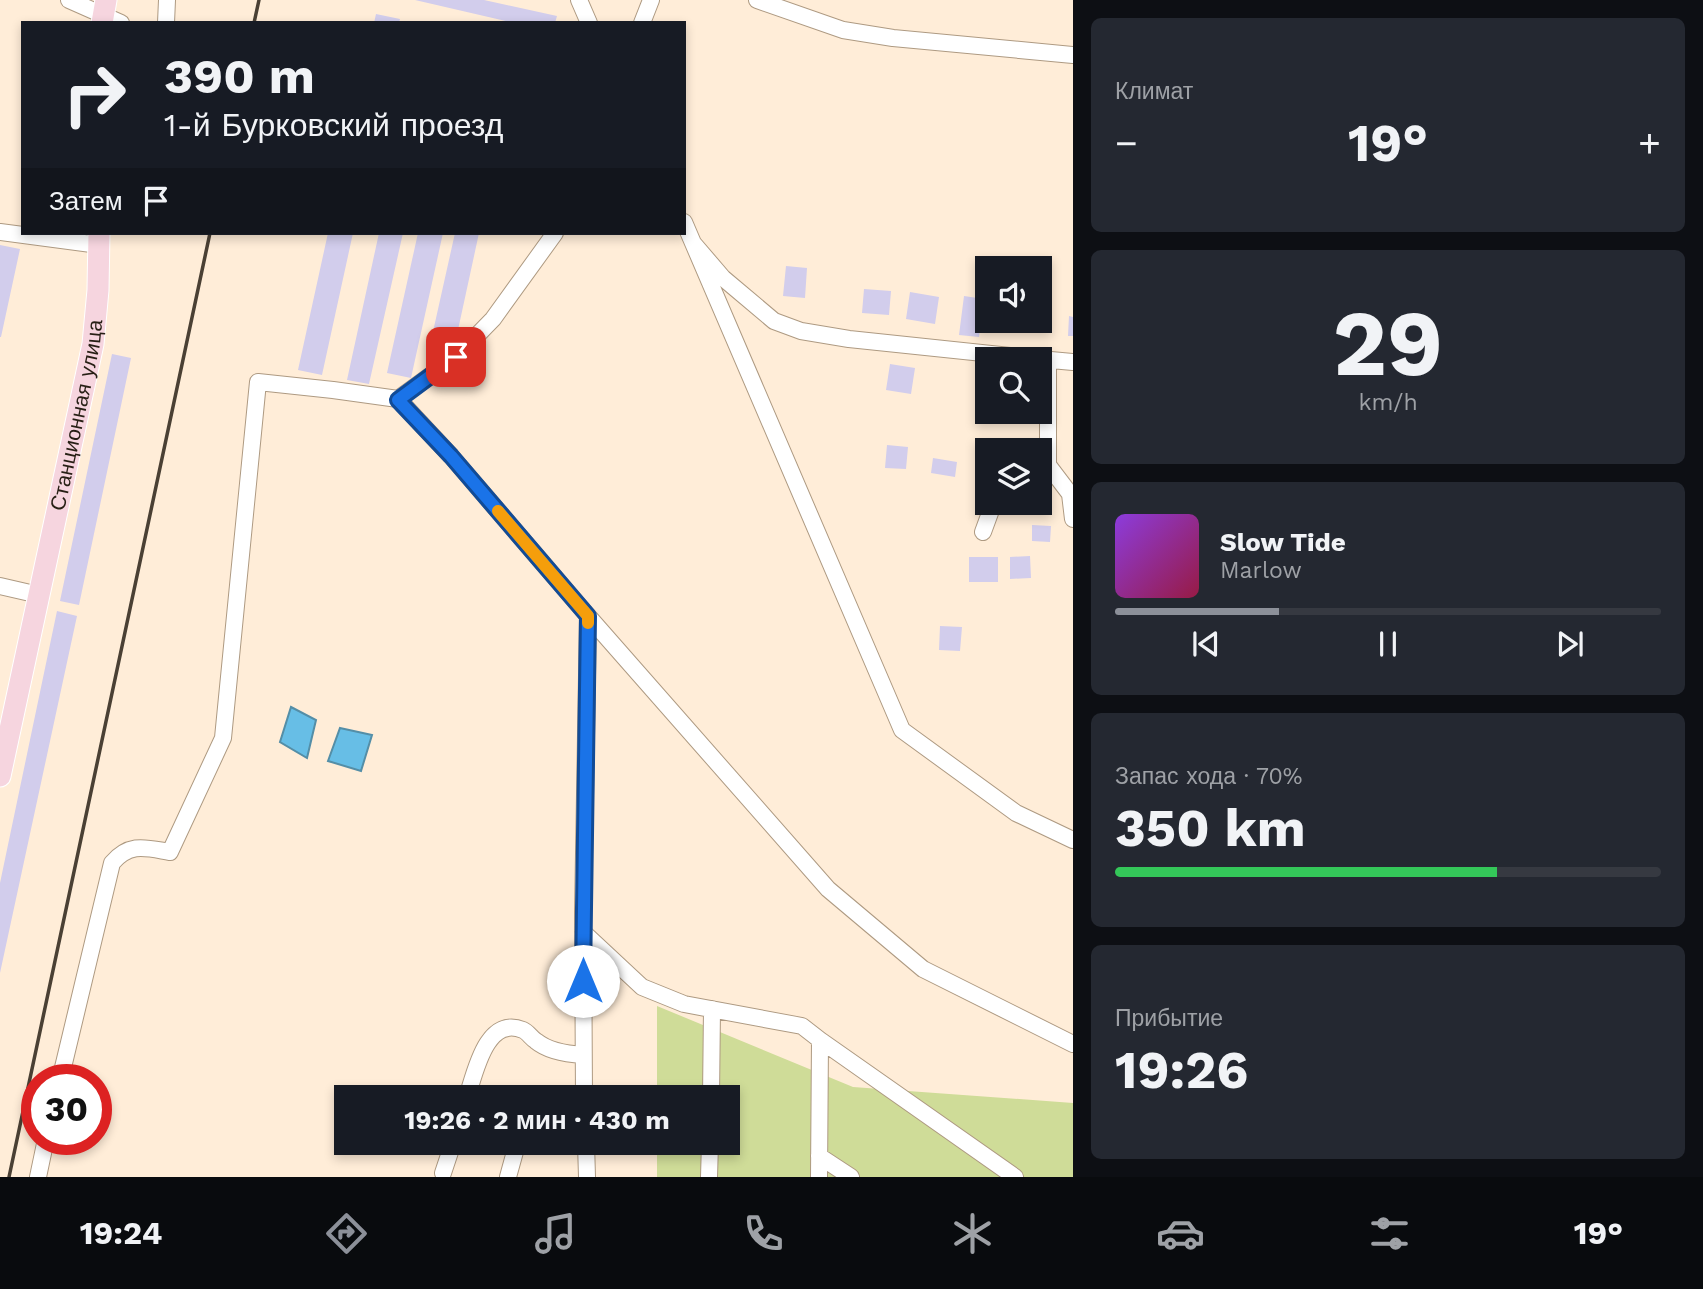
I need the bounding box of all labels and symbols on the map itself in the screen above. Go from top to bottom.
street label: Станционная улица [44,318,107,513]
pin [426,327,486,387]
position arrow [546,944,620,1018]
speed limit sign: 30 [21,1064,112,1155]

